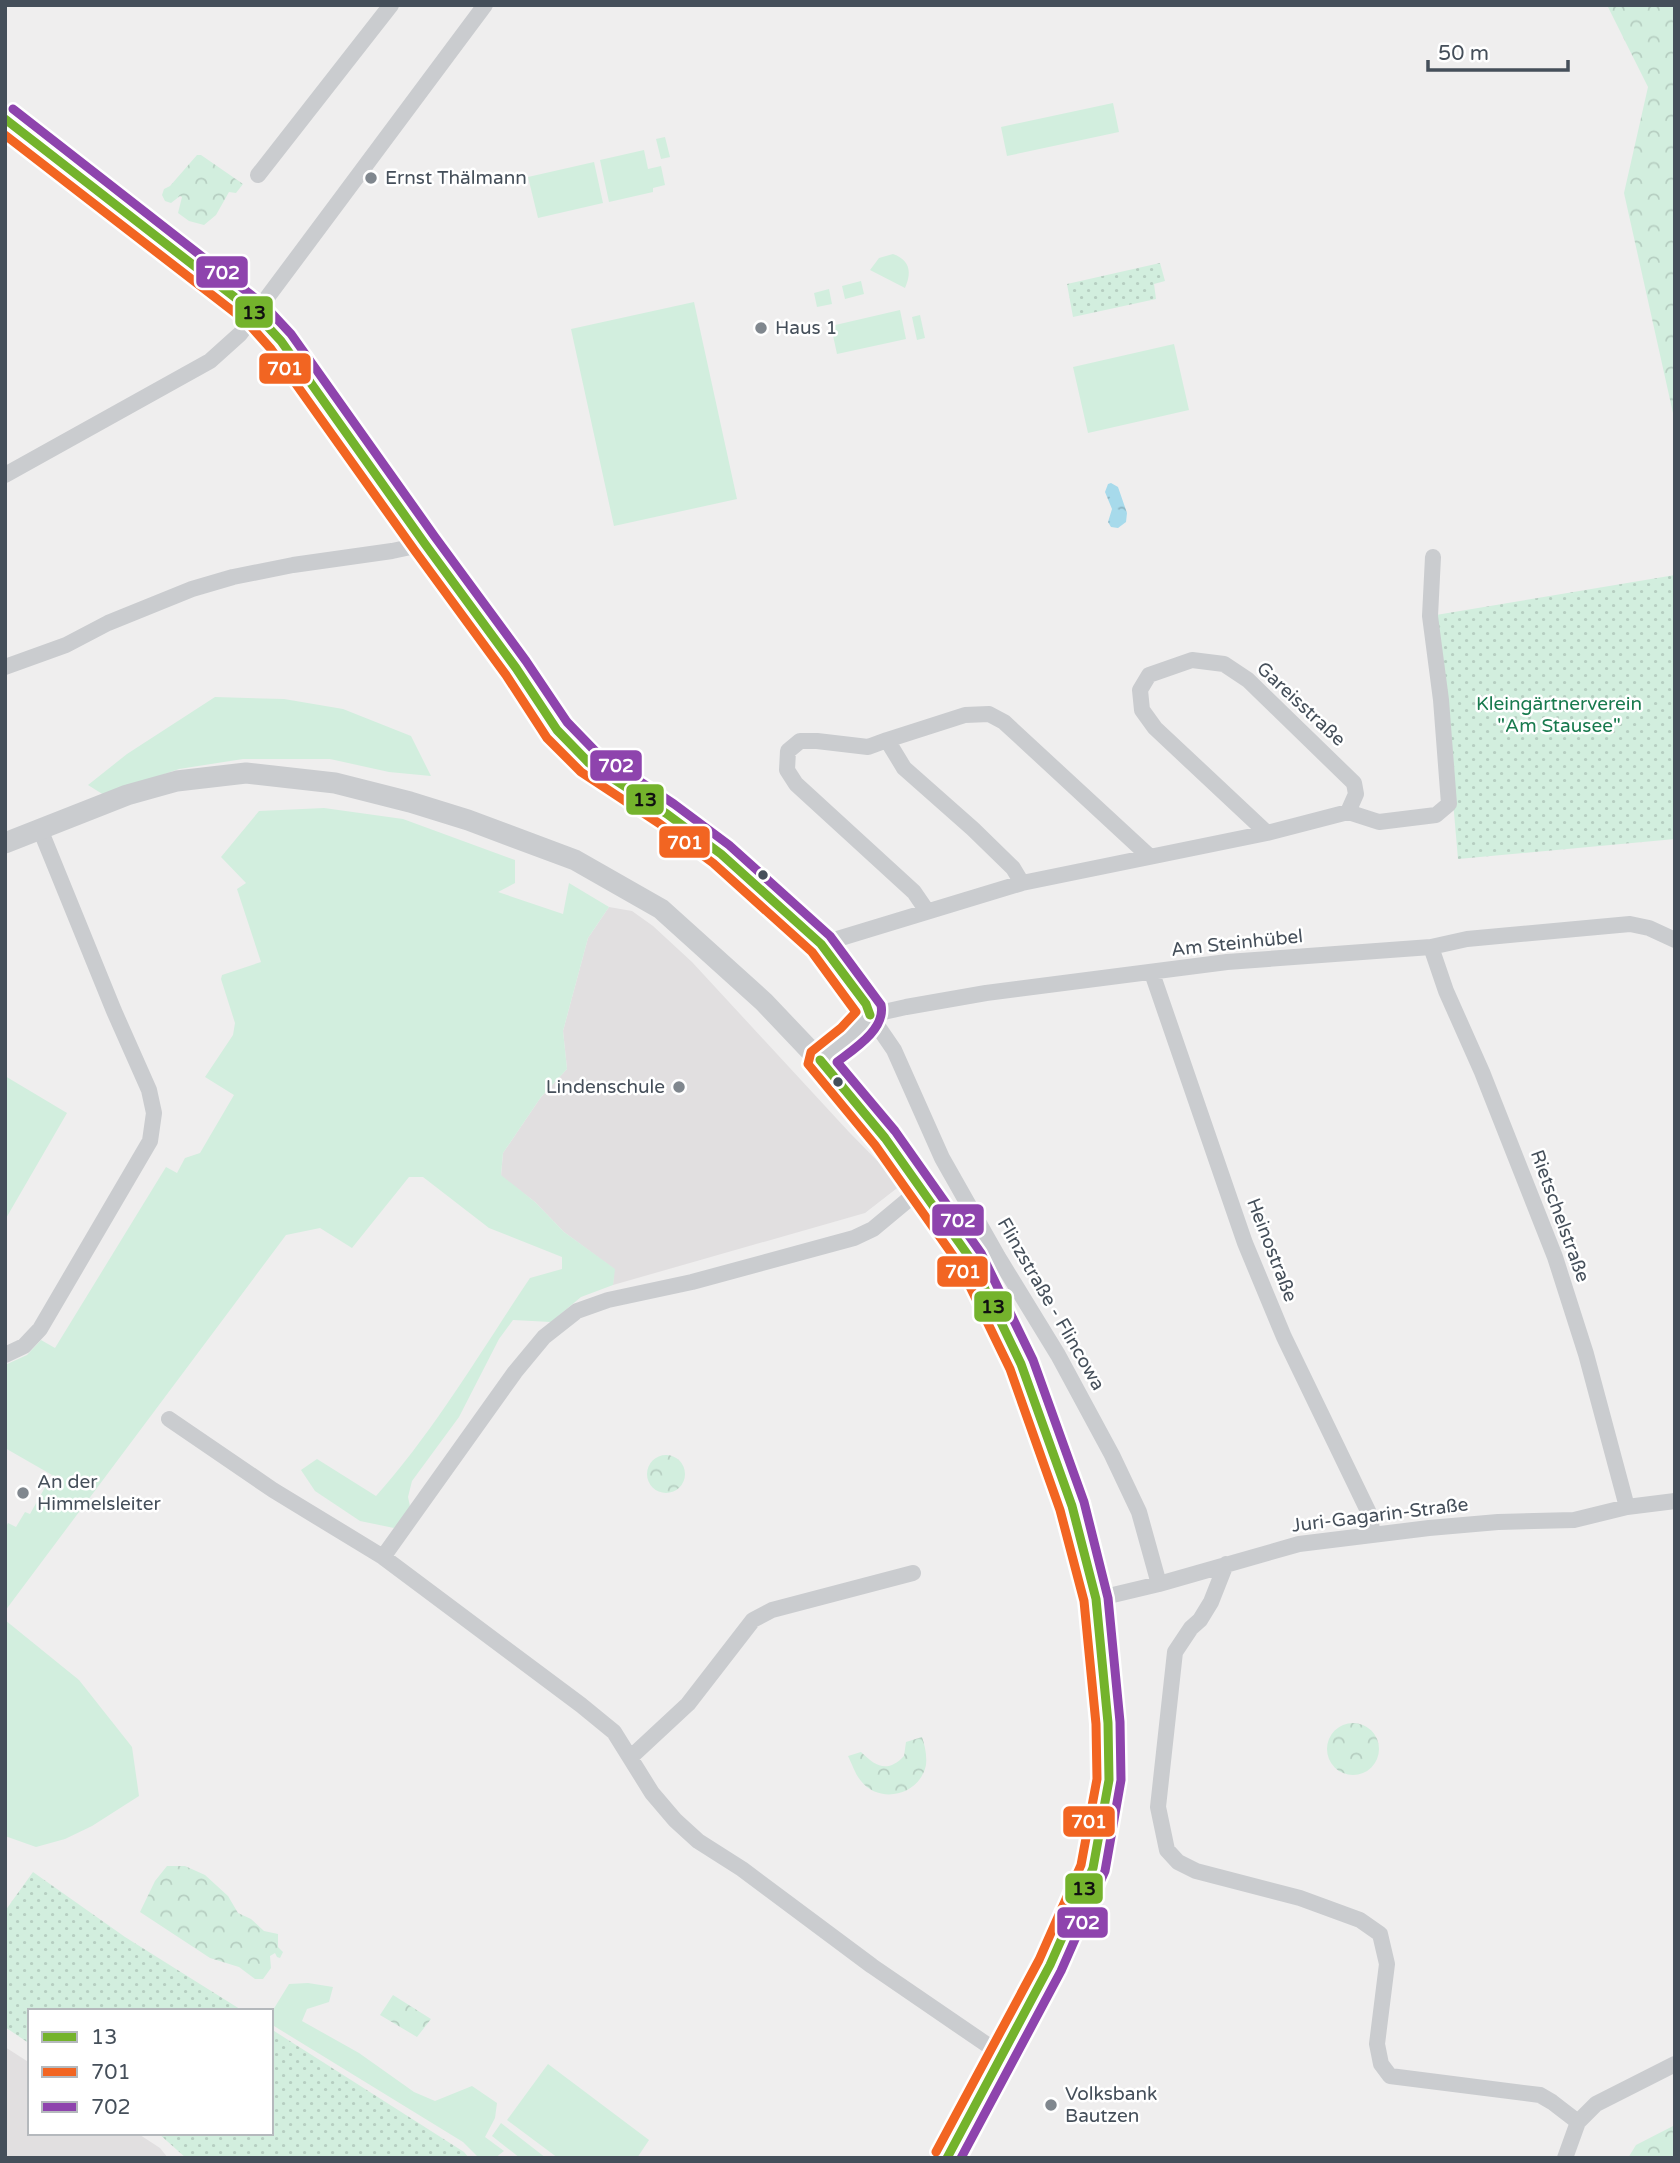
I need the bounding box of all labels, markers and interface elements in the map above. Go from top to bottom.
scale bar [1428,28,1568,72]
text: 50 m [1438,41,1489,66]
place label: Ernst Thälmann [385,167,527,189]
marker: Ernst Thälmann [363,170,379,186]
line badge: 702 [195,255,249,289]
text: 702 [204,262,240,284]
line badge: 13 [234,295,274,329]
text: 13 [242,302,266,324]
place label: Haus 1 [775,317,838,339]
marker: Haus 1 [753,320,769,336]
line badge: 701 [258,352,312,385]
text: 701 [267,358,303,380]
street label: Gareisstraße [1252,657,1350,751]
park label: Kleingärtnerverein "Am Stausee" [1476,693,1642,737]
line badge: 702 [589,749,643,782]
text: 702 [598,755,634,777]
line badge: 13 [625,783,665,816]
text: 13 [633,789,657,811]
line badge: 701 [658,825,711,859]
text: 701 [667,832,703,854]
unlabelled marker [756,868,770,882]
street label: Am Steinhübel [1170,925,1304,961]
unlabelled marker [831,1075,845,1089]
place label: Lindenschule [546,1076,665,1098]
marker: Lindenschule [671,1079,687,1095]
street label: Rietschelstraße [1526,1147,1594,1285]
street label: Heinostraße [1242,1195,1302,1305]
line badge: 702 [931,1203,985,1237]
text: 702 [940,1210,976,1232]
street label: Flinzstraße - Flincowa [993,1214,1109,1394]
line badge: 701 [936,1255,989,1288]
text: 701 [945,1261,981,1283]
line badge: 13 [973,1290,1013,1323]
text: 13 [981,1296,1005,1318]
place label: An der Himmelsleiter [37,1471,161,1515]
marker: An der Himmelsleiter [15,1485,31,1501]
street label: Juri-Gagarin-Straße [1290,1493,1470,1537]
line badge: 701 [1062,1805,1116,1838]
text: 701 [1071,1811,1107,1833]
line badge: 13 [1064,1872,1104,1905]
text: 13 [1072,1878,1096,1900]
line badge: 702 [1056,1906,1109,1939]
text: 702 [1064,1912,1100,1934]
legend [28,2009,273,2135]
text: 13 [91,2025,117,2050]
text: 701 [91,2060,131,2085]
place label: Volksbank Bautzen [1065,2083,1157,2127]
text: 702 [91,2095,131,2120]
marker: Volksbank Bautzen [1043,2097,1059,2113]

